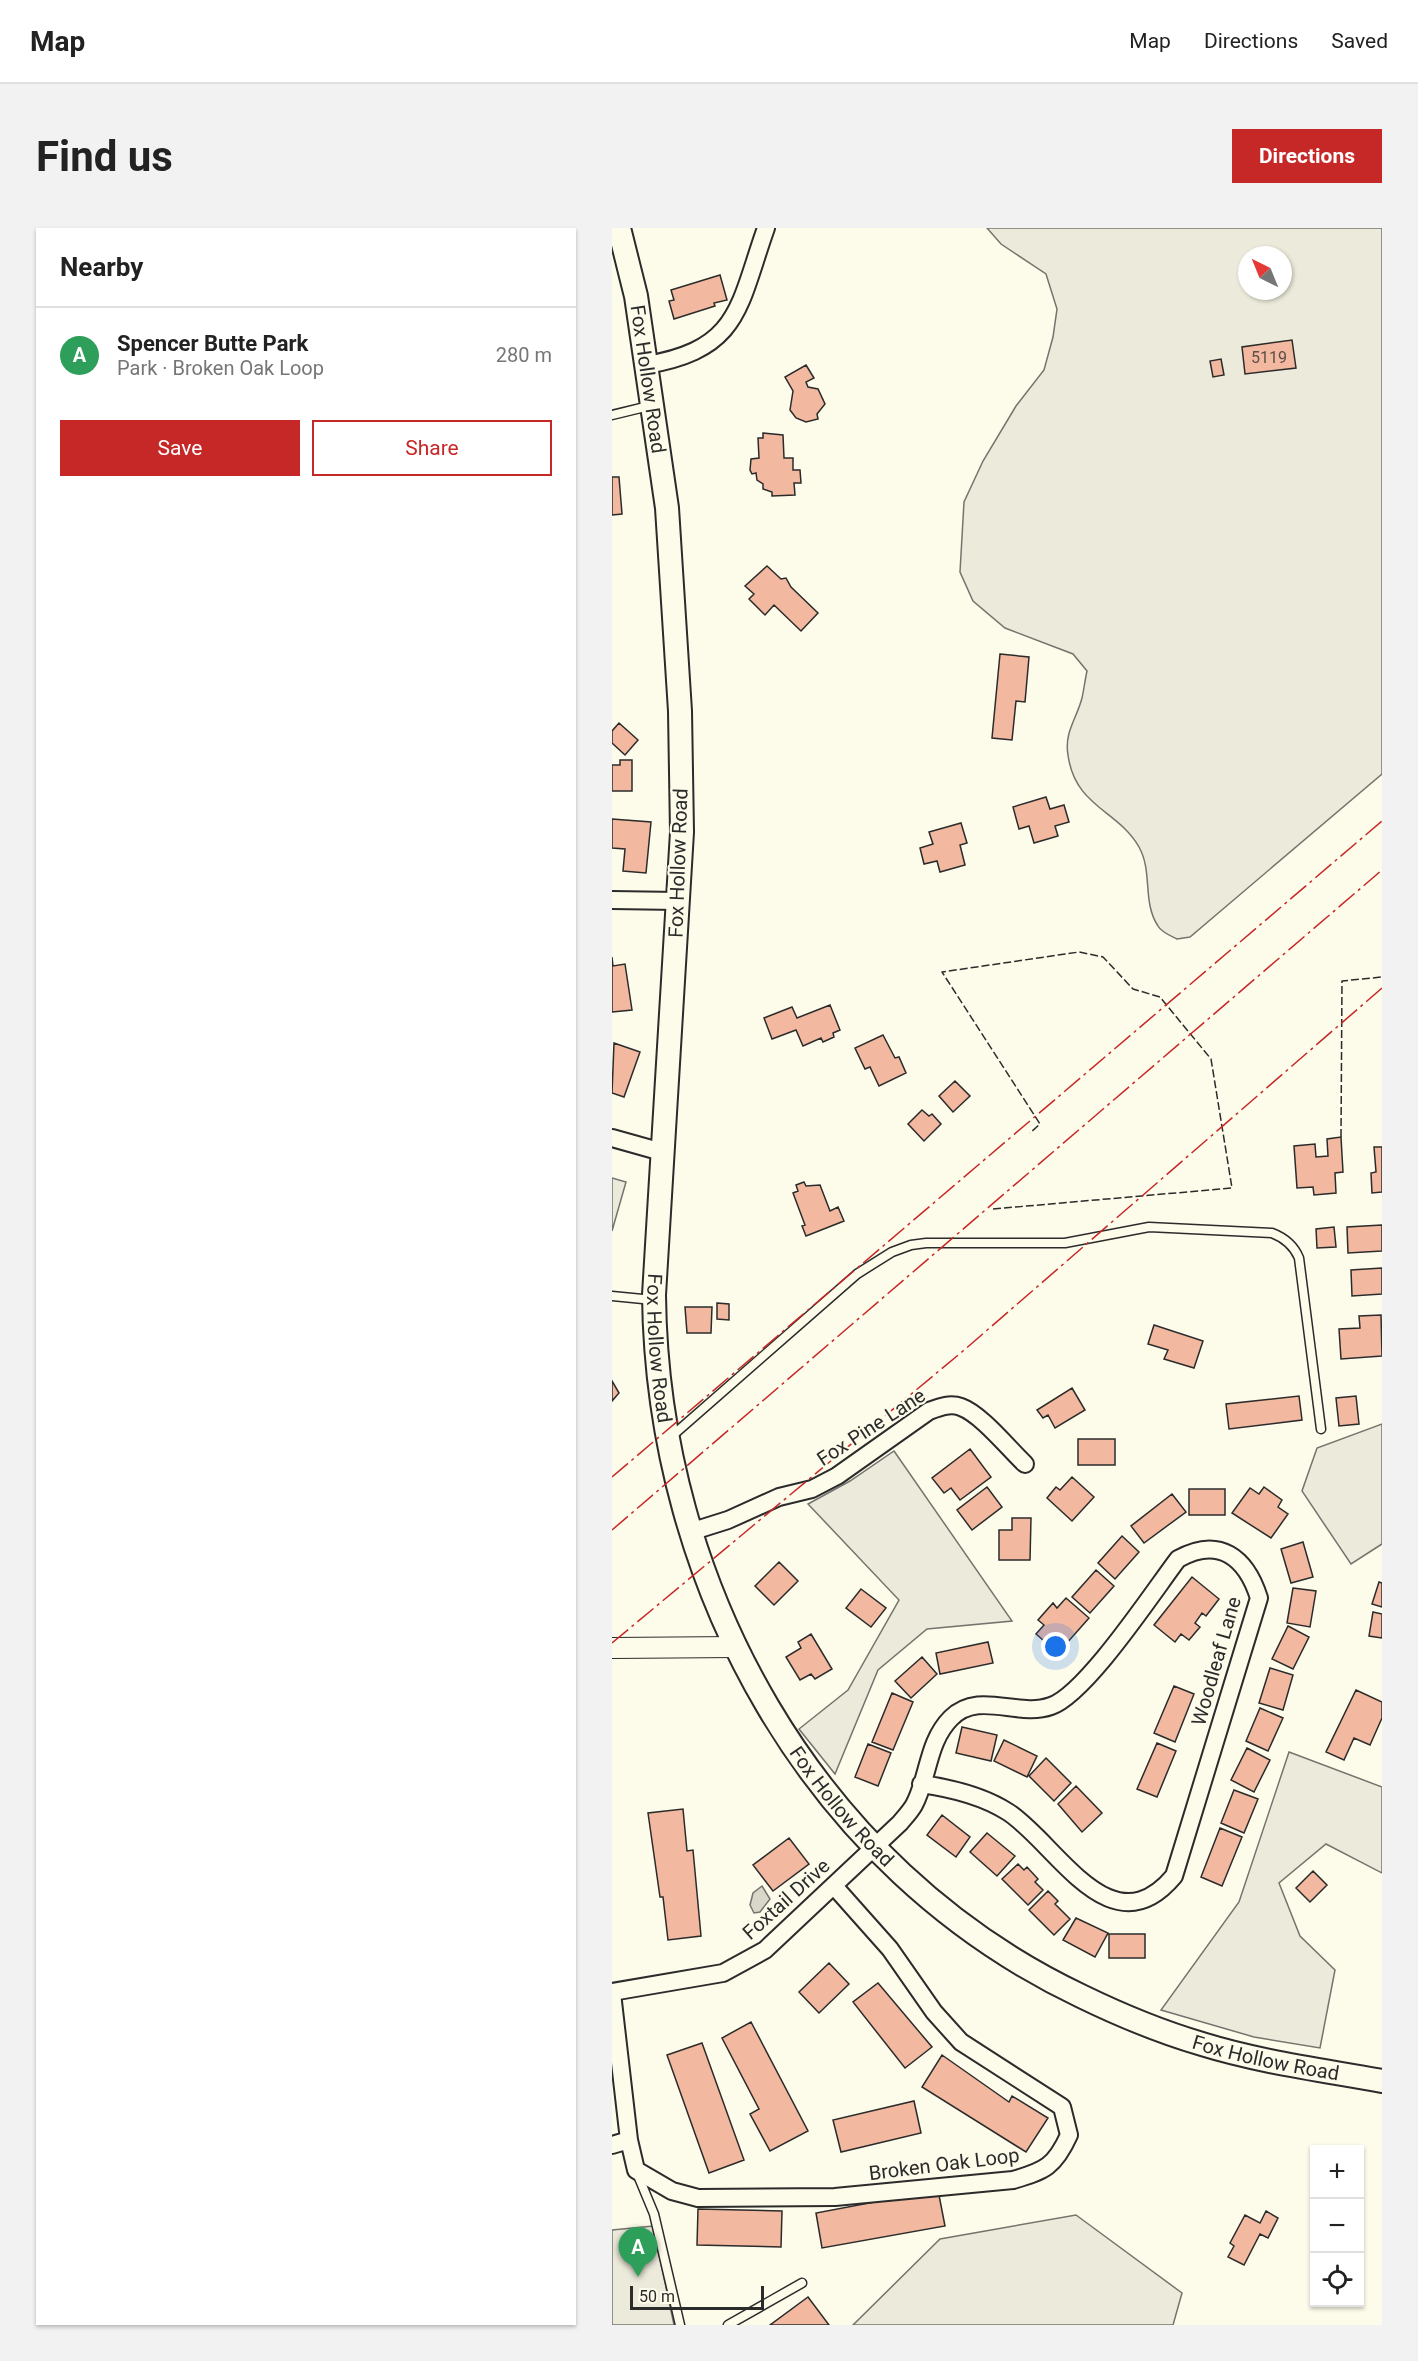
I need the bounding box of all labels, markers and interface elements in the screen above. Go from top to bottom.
text: Map [30,25,85,58]
text: Map [1129,29,1171,53]
text: Directions [1204,29,1298,53]
text: Saved [1331,29,1388,53]
button: Directions [1232,129,1382,183]
text: Find us [36,132,173,181]
north arrow [1238,246,1292,300]
text: Nearby [60,252,143,282]
street label: Fox Hollow Road [625,303,671,455]
text: Spencer Butte Park [117,331,308,356]
text: A [73,343,86,367]
text: 280 m [496,343,552,367]
house number: 5119 [1251,348,1287,367]
text: Park · Broken Oak Loop [117,356,324,380]
button: Save [60,420,300,476]
button: Share [312,420,552,476]
street label: Fox Hollow Road [663,788,693,938]
street label: Fox Hollow Road [642,1273,677,1425]
street label: Fox Pine Lane [812,1383,930,1471]
street label: Woodleaf Lane [1186,1594,1246,1728]
your location [1041,1632,1070,1661]
street label: Fox Hollow Road [785,1742,899,1872]
street label: Foxtail Drive [737,1854,835,1944]
street label: Fox Hollow Road [1190,2030,1341,2085]
street label: Broken Oak Loop [867,2143,1021,2185]
map controls [1310,2145,1364,2307]
button: + [1310,2145,1364,2199]
button: − [1310,2199,1364,2253]
pin: A [618,2228,658,2277]
button: locate [1310,2253,1364,2307]
scale bar [630,2283,764,2310]
text: 50 m [639,2287,675,2306]

